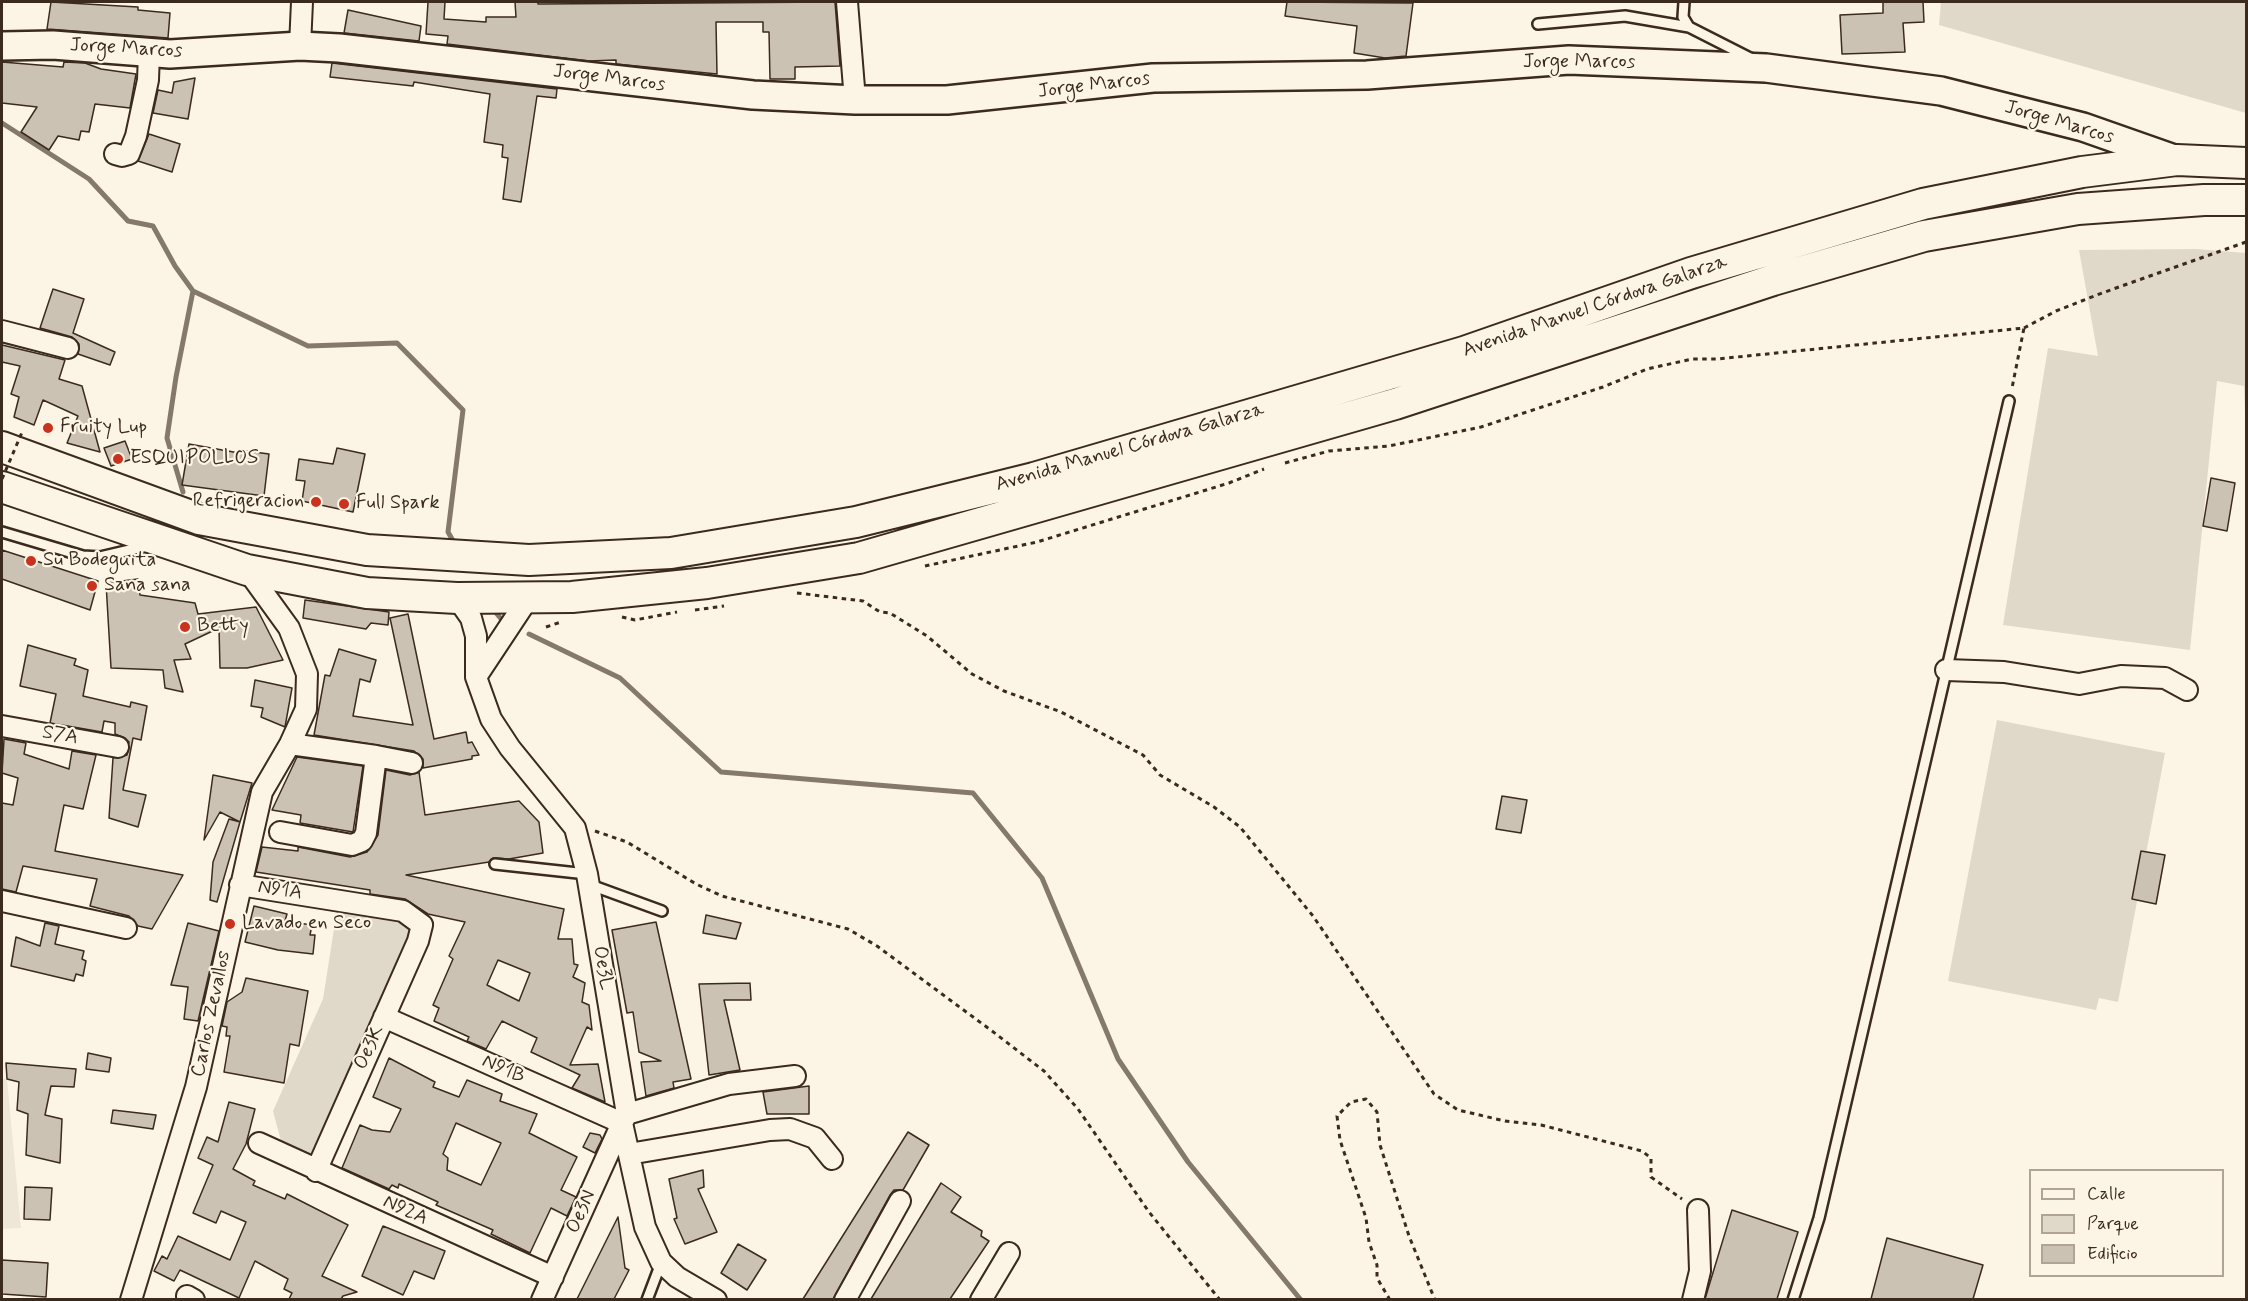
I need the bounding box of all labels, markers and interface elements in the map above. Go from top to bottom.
street label: Jorge Marcos [69,34,183,64]
street label: Jorge Marcos [1523,51,1635,75]
street label: Jorge Marcos [552,60,666,98]
street label: Jorge Marcos [1037,67,1151,105]
street label: Jorge Marcos [2002,96,2116,150]
street label: Avenida Manuel Córdova Galarza [1460,250,1730,364]
street label: Avenida Manuel Córdova Galarza [993,398,1267,498]
place label: Fruity Lup [60,416,147,440]
marker: Fruity Lup [41,421,55,435]
place label: ESQUIPOLLOS [130,447,258,471]
marker: ESQUIPOLLOS [111,452,125,466]
place label: Refrigeracion [193,490,304,514]
place label: Full Spark [356,492,439,516]
marker: Refrigeracion [309,495,323,509]
marker: Full Spark [337,497,351,511]
place label: Su Bodeguita [43,549,156,573]
marker: Su Bodeguita [24,554,38,568]
place label: Sana sana [104,574,191,598]
marker: Sana sana [85,579,99,593]
place label: Betty [197,615,249,639]
marker: Betty [178,620,192,634]
street label: S7A [40,721,80,751]
street label: N91A [256,876,304,906]
place label: Lavado en Seco [242,912,371,936]
marker: Lavado en Seco [223,917,237,931]
street label: Oe3L [586,944,618,992]
street label: Carlos Zevallos [187,949,237,1079]
street label: Oe3K [350,1022,390,1074]
street label: N91B [478,1050,528,1090]
legend [2029,1169,2224,1277]
text: Calle [2087,1182,2126,1206]
street label: Oe3N [562,1187,602,1237]
street label: N92A [379,1191,431,1231]
text: Parque [2087,1212,2139,1236]
text: Edificio [2087,1242,2138,1266]

